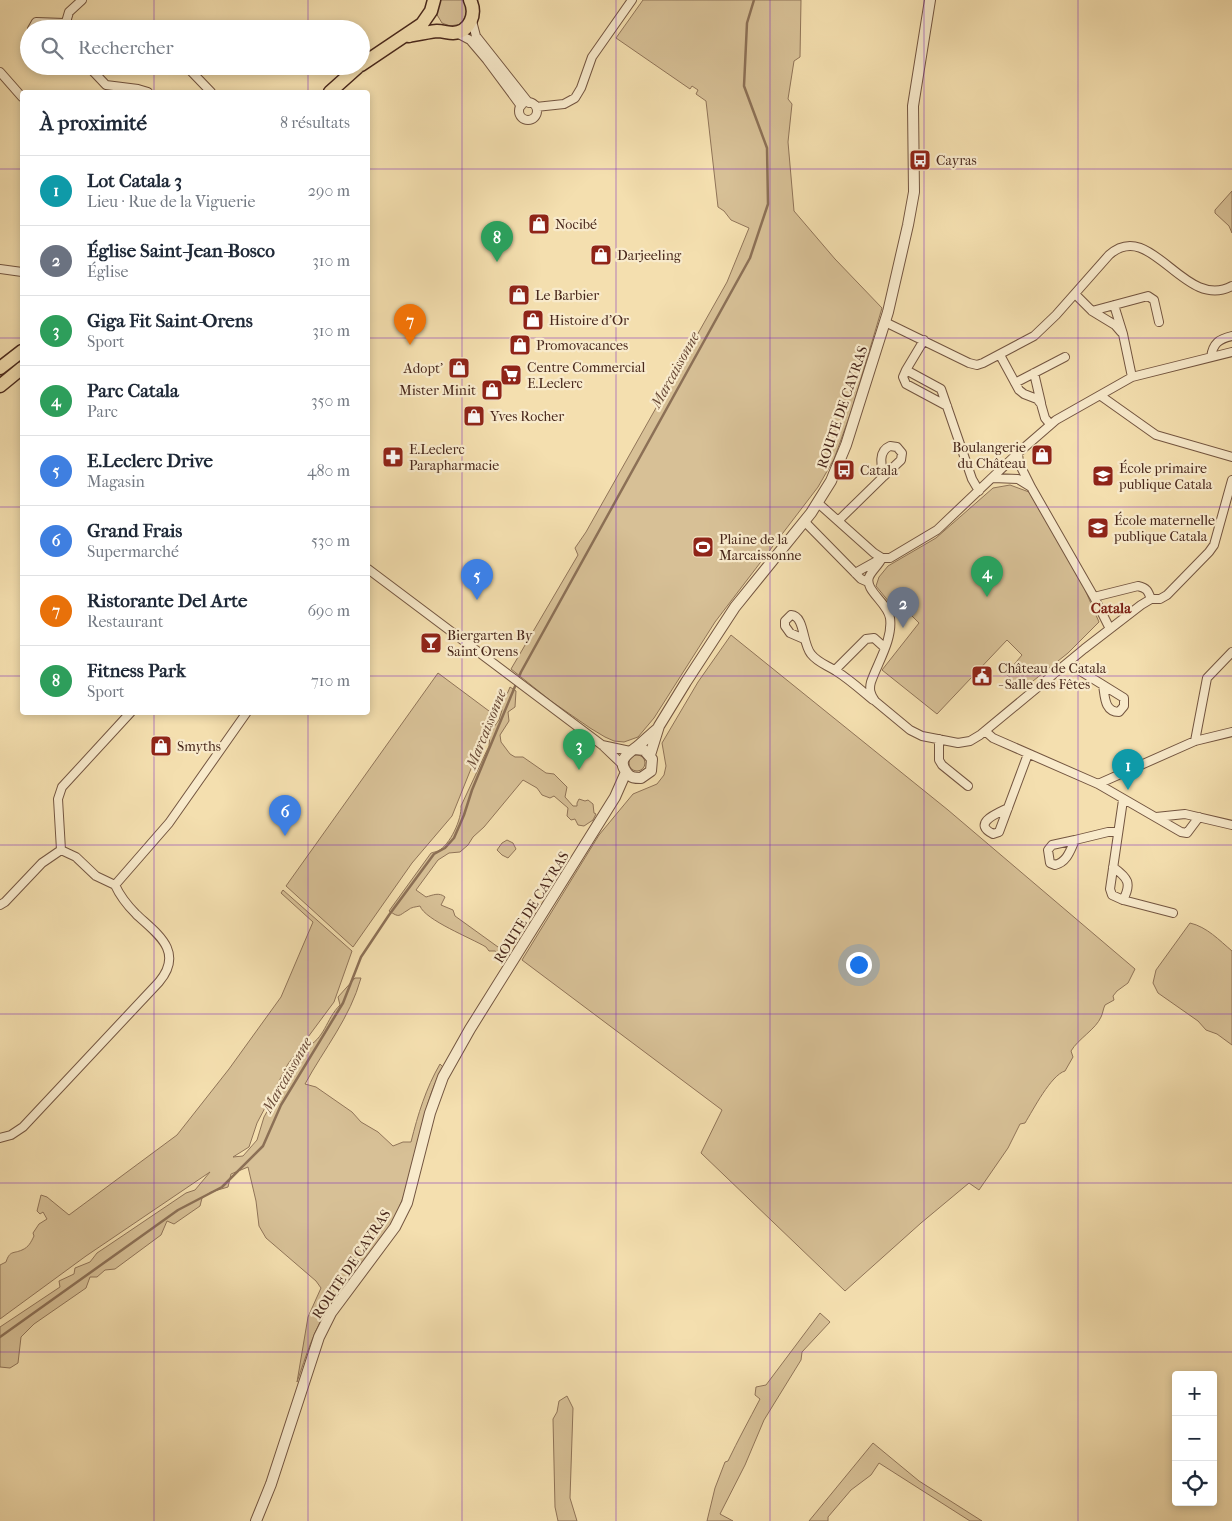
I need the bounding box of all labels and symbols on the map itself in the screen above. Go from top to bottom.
bus stop icon: Cayras [908,148,932,172]
place label: Cayras [936,152,977,169]
shop icon: Nocibé [527,212,551,236]
place label: Nocibé [555,216,597,233]
pin: 8 [481,221,513,262]
shop icon: Darjeeling [589,243,613,267]
place label: Darjeeling [617,247,682,264]
shop icon: Le Barbier [507,283,531,307]
place label: Le Barbier [535,287,599,304]
pin: 7 [394,304,426,345]
shop icon: Histoire d'Or [521,308,545,332]
place label: Histoire d'Or [549,312,629,329]
water label: Marcaissonne [646,328,704,412]
shop icon: Promovacances [508,333,532,357]
place label: Promovacances [536,337,628,354]
street label: ROUTE DE CAYRAS [814,344,871,471]
shop icon: Adopt' [447,356,471,380]
place label: Centre Commercial E.Leclerc [527,359,645,392]
place label: Adopt' [403,360,443,377]
supermarket icon: Centre Commercial E.Leclerc [499,363,523,387]
shop icon: Mister Minit [480,378,504,402]
place label: Mister Minit [399,382,476,399]
shop icon: Yves Rocher [462,404,486,428]
place label: Yves Rocher [489,408,564,425]
place label: Boulangerie du Château [952,439,1026,472]
place label: E.Leclerc Parapharmacie [409,441,499,474]
shop icon: Boulangerie du Château [1030,443,1054,467]
pharmacy icon: E.Leclerc Parapharmacie [381,445,405,469]
bus stop icon: Catala [832,458,856,482]
place label: École primaire publique Catala [1118,459,1213,493]
place label: Catala [860,462,898,479]
school or university icon: École primaire publique Catala [1091,464,1115,488]
place label: École maternelle publique Catala [1113,511,1215,545]
school or university icon: École maternelle publique Catala [1086,516,1110,540]
place label: Plaine de la Marcaissonne [719,531,802,564]
sports icon: Plaine de la Marcaissonne [691,535,715,559]
pin: 4 [971,556,1003,597]
pin: 5 [461,559,493,600]
pin: 2 [887,587,919,628]
district label: Catala [1091,599,1132,617]
place label: Biergarten By Saint Orens [447,627,533,660]
bar icon: Biergarten By Saint Orens [419,631,443,655]
place label: Château de Catala - Salle des Fêtes [998,660,1107,693]
public building icon: Château de Catala - Salle des Fêtes [970,664,994,688]
water label: Marcaissonne [462,686,510,772]
pin: 3 [563,729,595,770]
shop icon: Smyths [149,734,173,758]
place label: Smyths [177,738,221,755]
pin: 1 [1112,749,1144,790]
pin: 6 [269,795,301,836]
street label: ROUTE DE CAYRAS [490,848,573,966]
your location [846,952,872,978]
water label: Marcaissonne [258,1033,316,1117]
street label: ROUTE DE CAYRAS [308,1206,394,1322]

